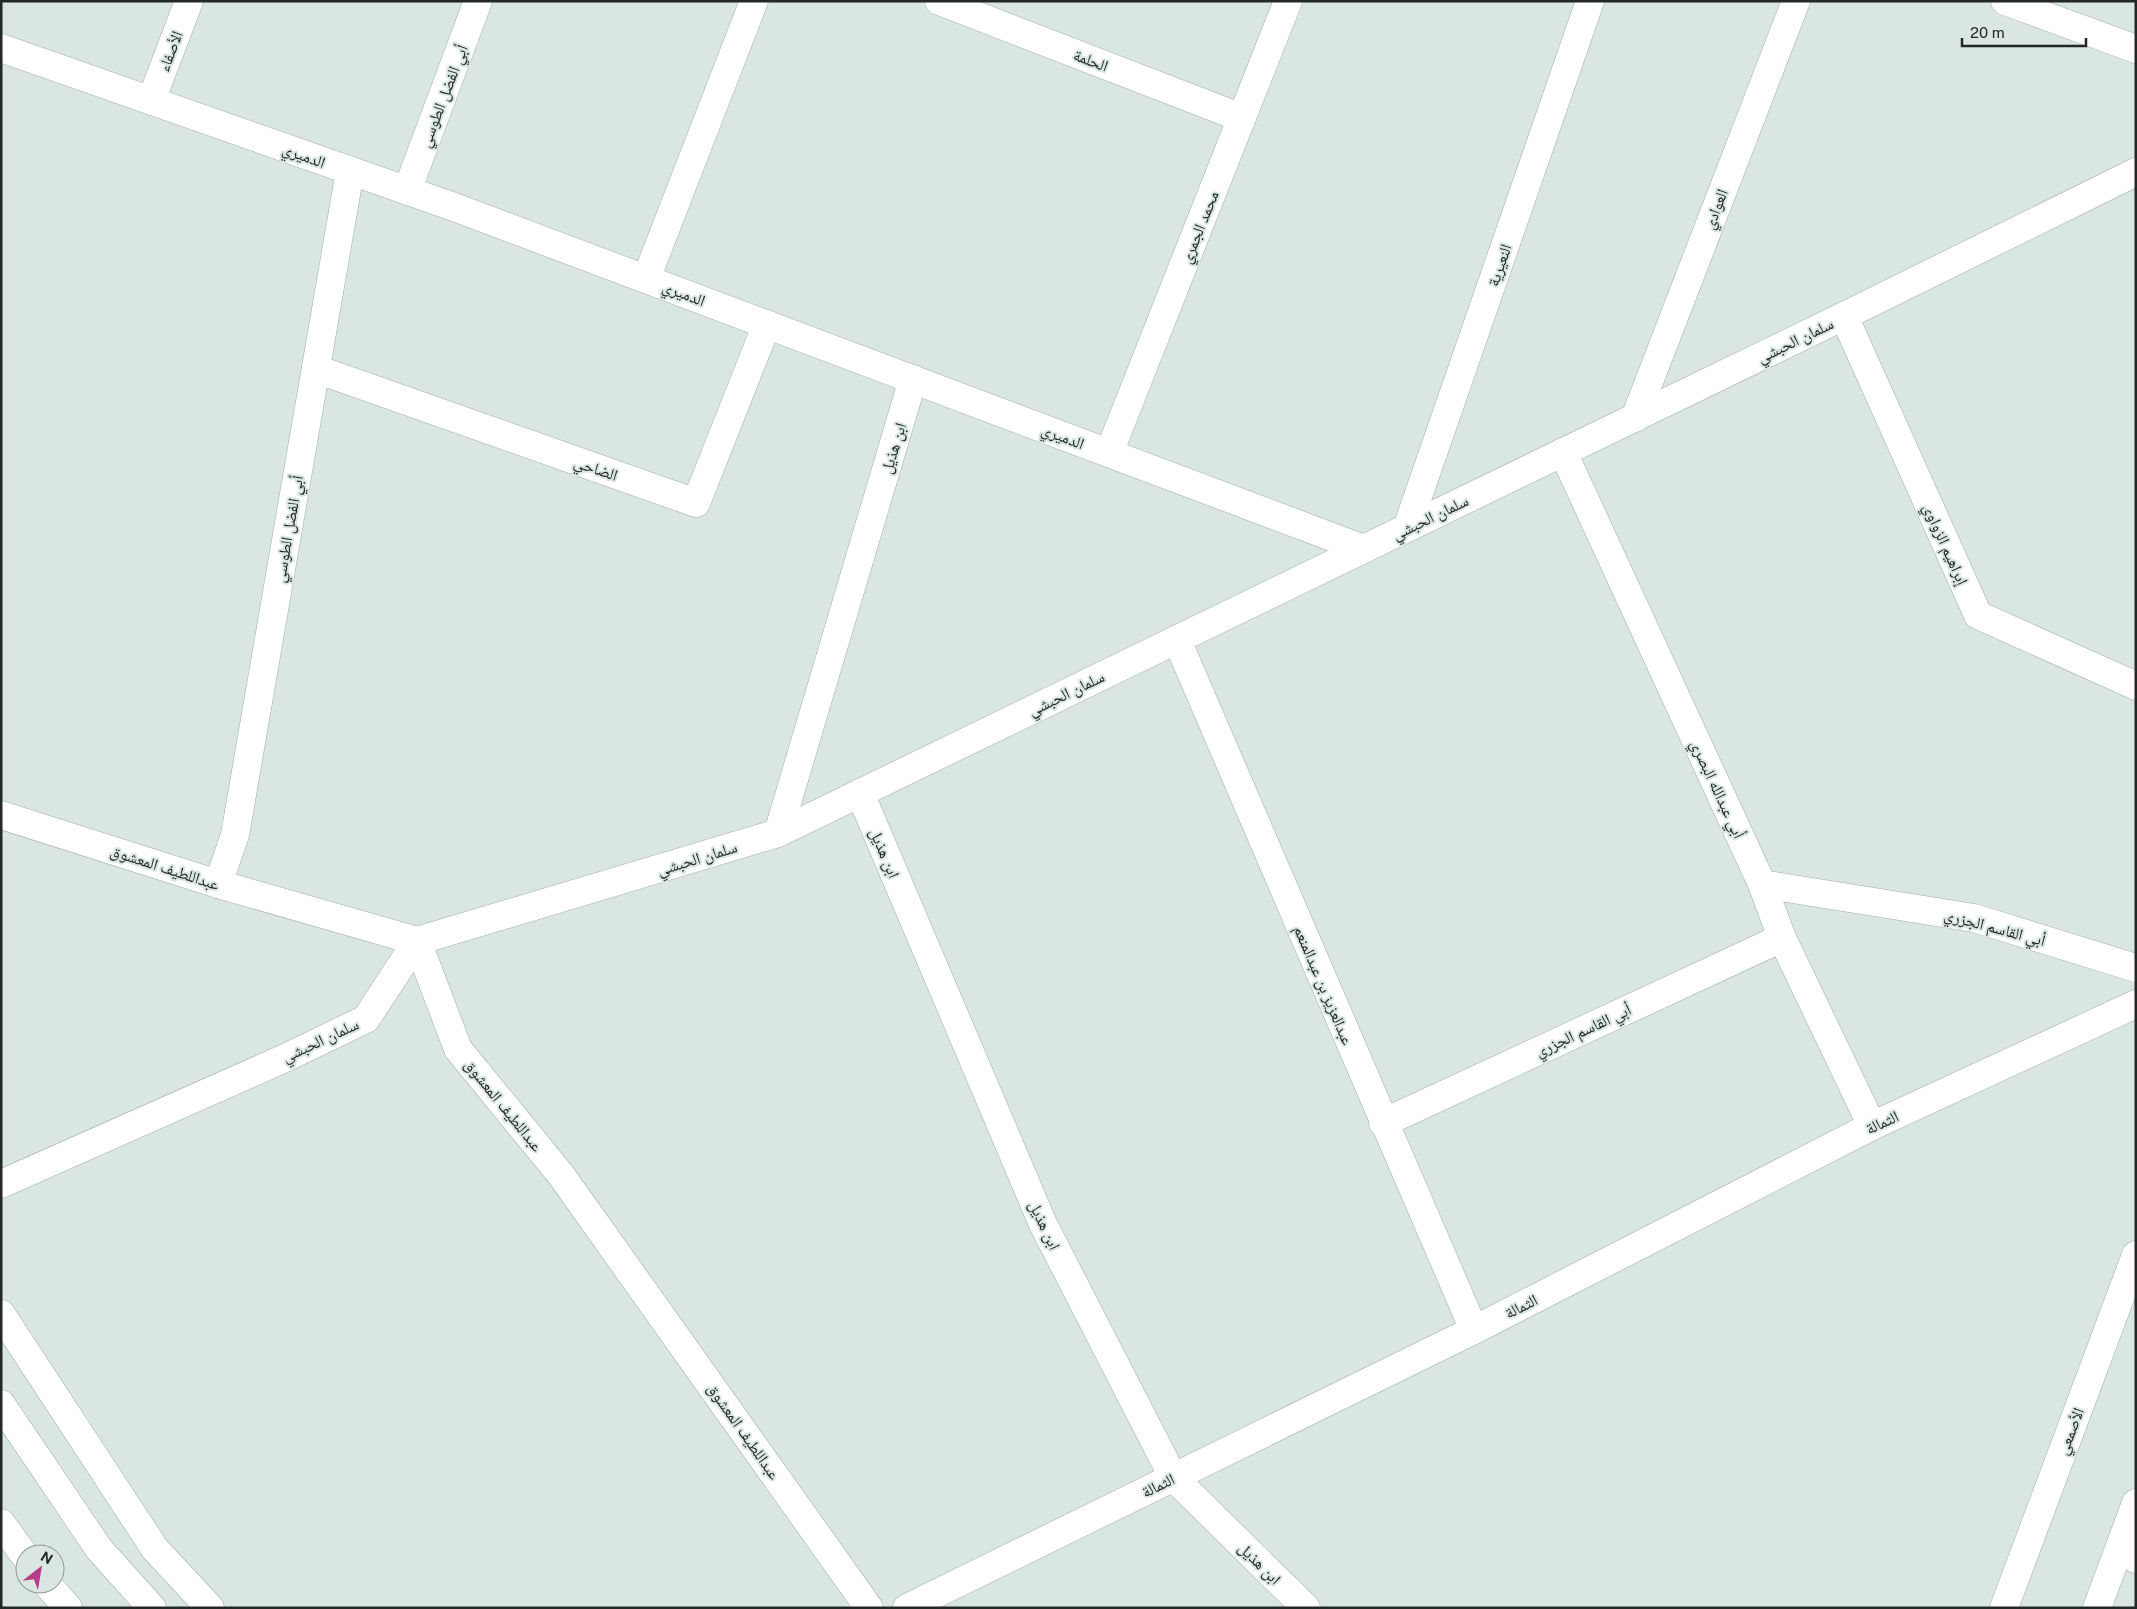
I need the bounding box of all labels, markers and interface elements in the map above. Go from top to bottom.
scale bar [1962,15,2086,47]
text: 20 m [1970,24,2005,41]
street label: الأصفاء [154,28,187,74]
street label: أبي الفضل الطوسي [415,42,475,151]
street label: الحلمة [1071,45,1111,76]
street label: الدميري [279,139,328,175]
street label: العوادي [1699,186,1735,233]
street label: محمد الجمري [1176,188,1226,268]
street label: النعيرية [1483,242,1516,289]
street label: الدميري [659,277,708,313]
street label: سلمان الحبشي [1754,314,1838,370]
street label: ابن هذيل [877,420,911,476]
street label: الدميري [1038,420,1087,456]
street label: الضاحي [571,452,620,488]
street label: أبي الفضل الطوسي [270,474,310,585]
street label: سلمان الحبشي [1389,491,1473,547]
street label: إبراهيم الزواوي [1916,501,1972,589]
street label: سلمان الحبشي [1025,667,1109,723]
street label: أبي عبدالله البصري [1684,737,1749,843]
street label: ابن هذيل [865,825,903,881]
street label: سلمان الحبشي [655,837,740,883]
street label: عبداللطيف المعشوق [108,841,222,895]
street label: أبي القاسم الجزري [1941,905,2047,953]
street label: عبدالعزيز بن عبدالمنعم [1289,923,1357,1048]
street label: أبي القاسم الجزري [1532,1000,1636,1064]
street label: سلمان الحبشي [279,1014,363,1069]
street label: عبداللطيف المعشوق [460,1055,547,1156]
street label: الثمالة [1863,1107,1902,1138]
street label: ابن هذيل [1024,1198,1064,1253]
street label: الثمالة [1502,1290,1541,1323]
street label: عبداللطيف المعشوق [703,1380,784,1484]
street label: الأصمعي [2053,1405,2091,1459]
street label: الثمالة [1139,1469,1178,1501]
street label: ابن هذيل [1234,1538,1285,1589]
north arrow [15,1544,65,1594]
text: N [38,1548,56,1568]

